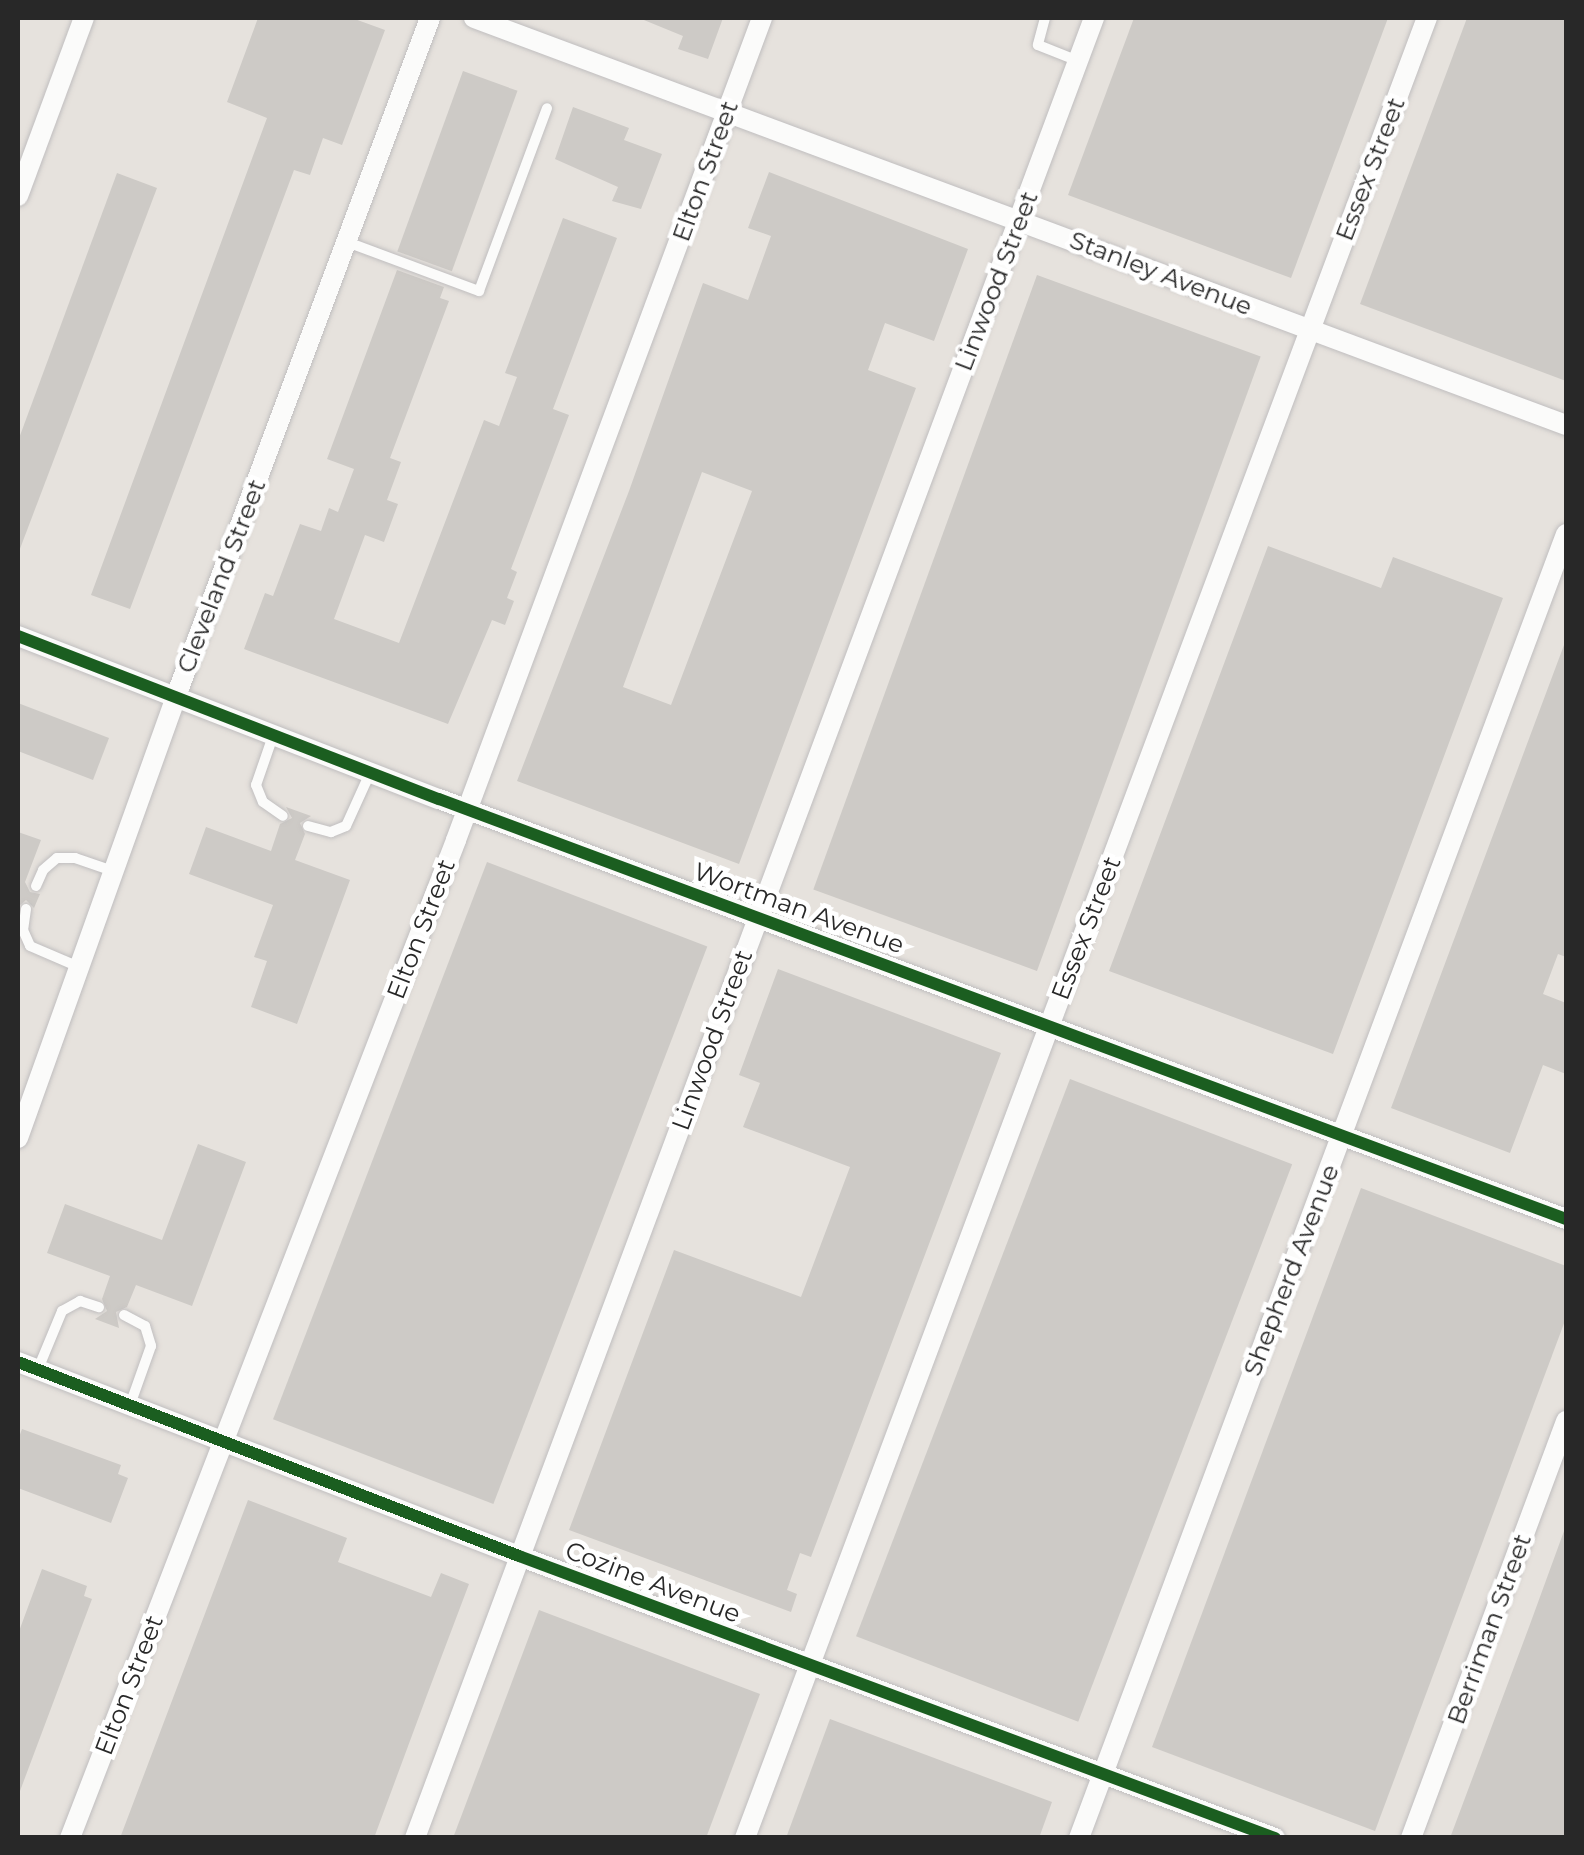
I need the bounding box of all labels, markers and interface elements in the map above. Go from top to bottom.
street label: Essex Street [1329,93,1411,245]
street label: Elton Street [666,97,744,245]
street label: Linwood Street [948,187,1044,375]
street label: Stanley Avenue [1066,224,1256,322]
street label: Cleveland Street [170,475,272,677]
street label: Essex Street [1045,852,1127,1004]
street label: Elton Street [381,855,461,1003]
street label: Wortman Avenue [690,856,908,960]
street label: Linwood Street [665,946,759,1134]
street label: Shepherd Avenue [1237,1160,1345,1380]
street label: Berriman Street [1441,1530,1537,1728]
street label: Cozine Avenue [561,1535,745,1629]
street label: Elton Street [89,1611,169,1759]

